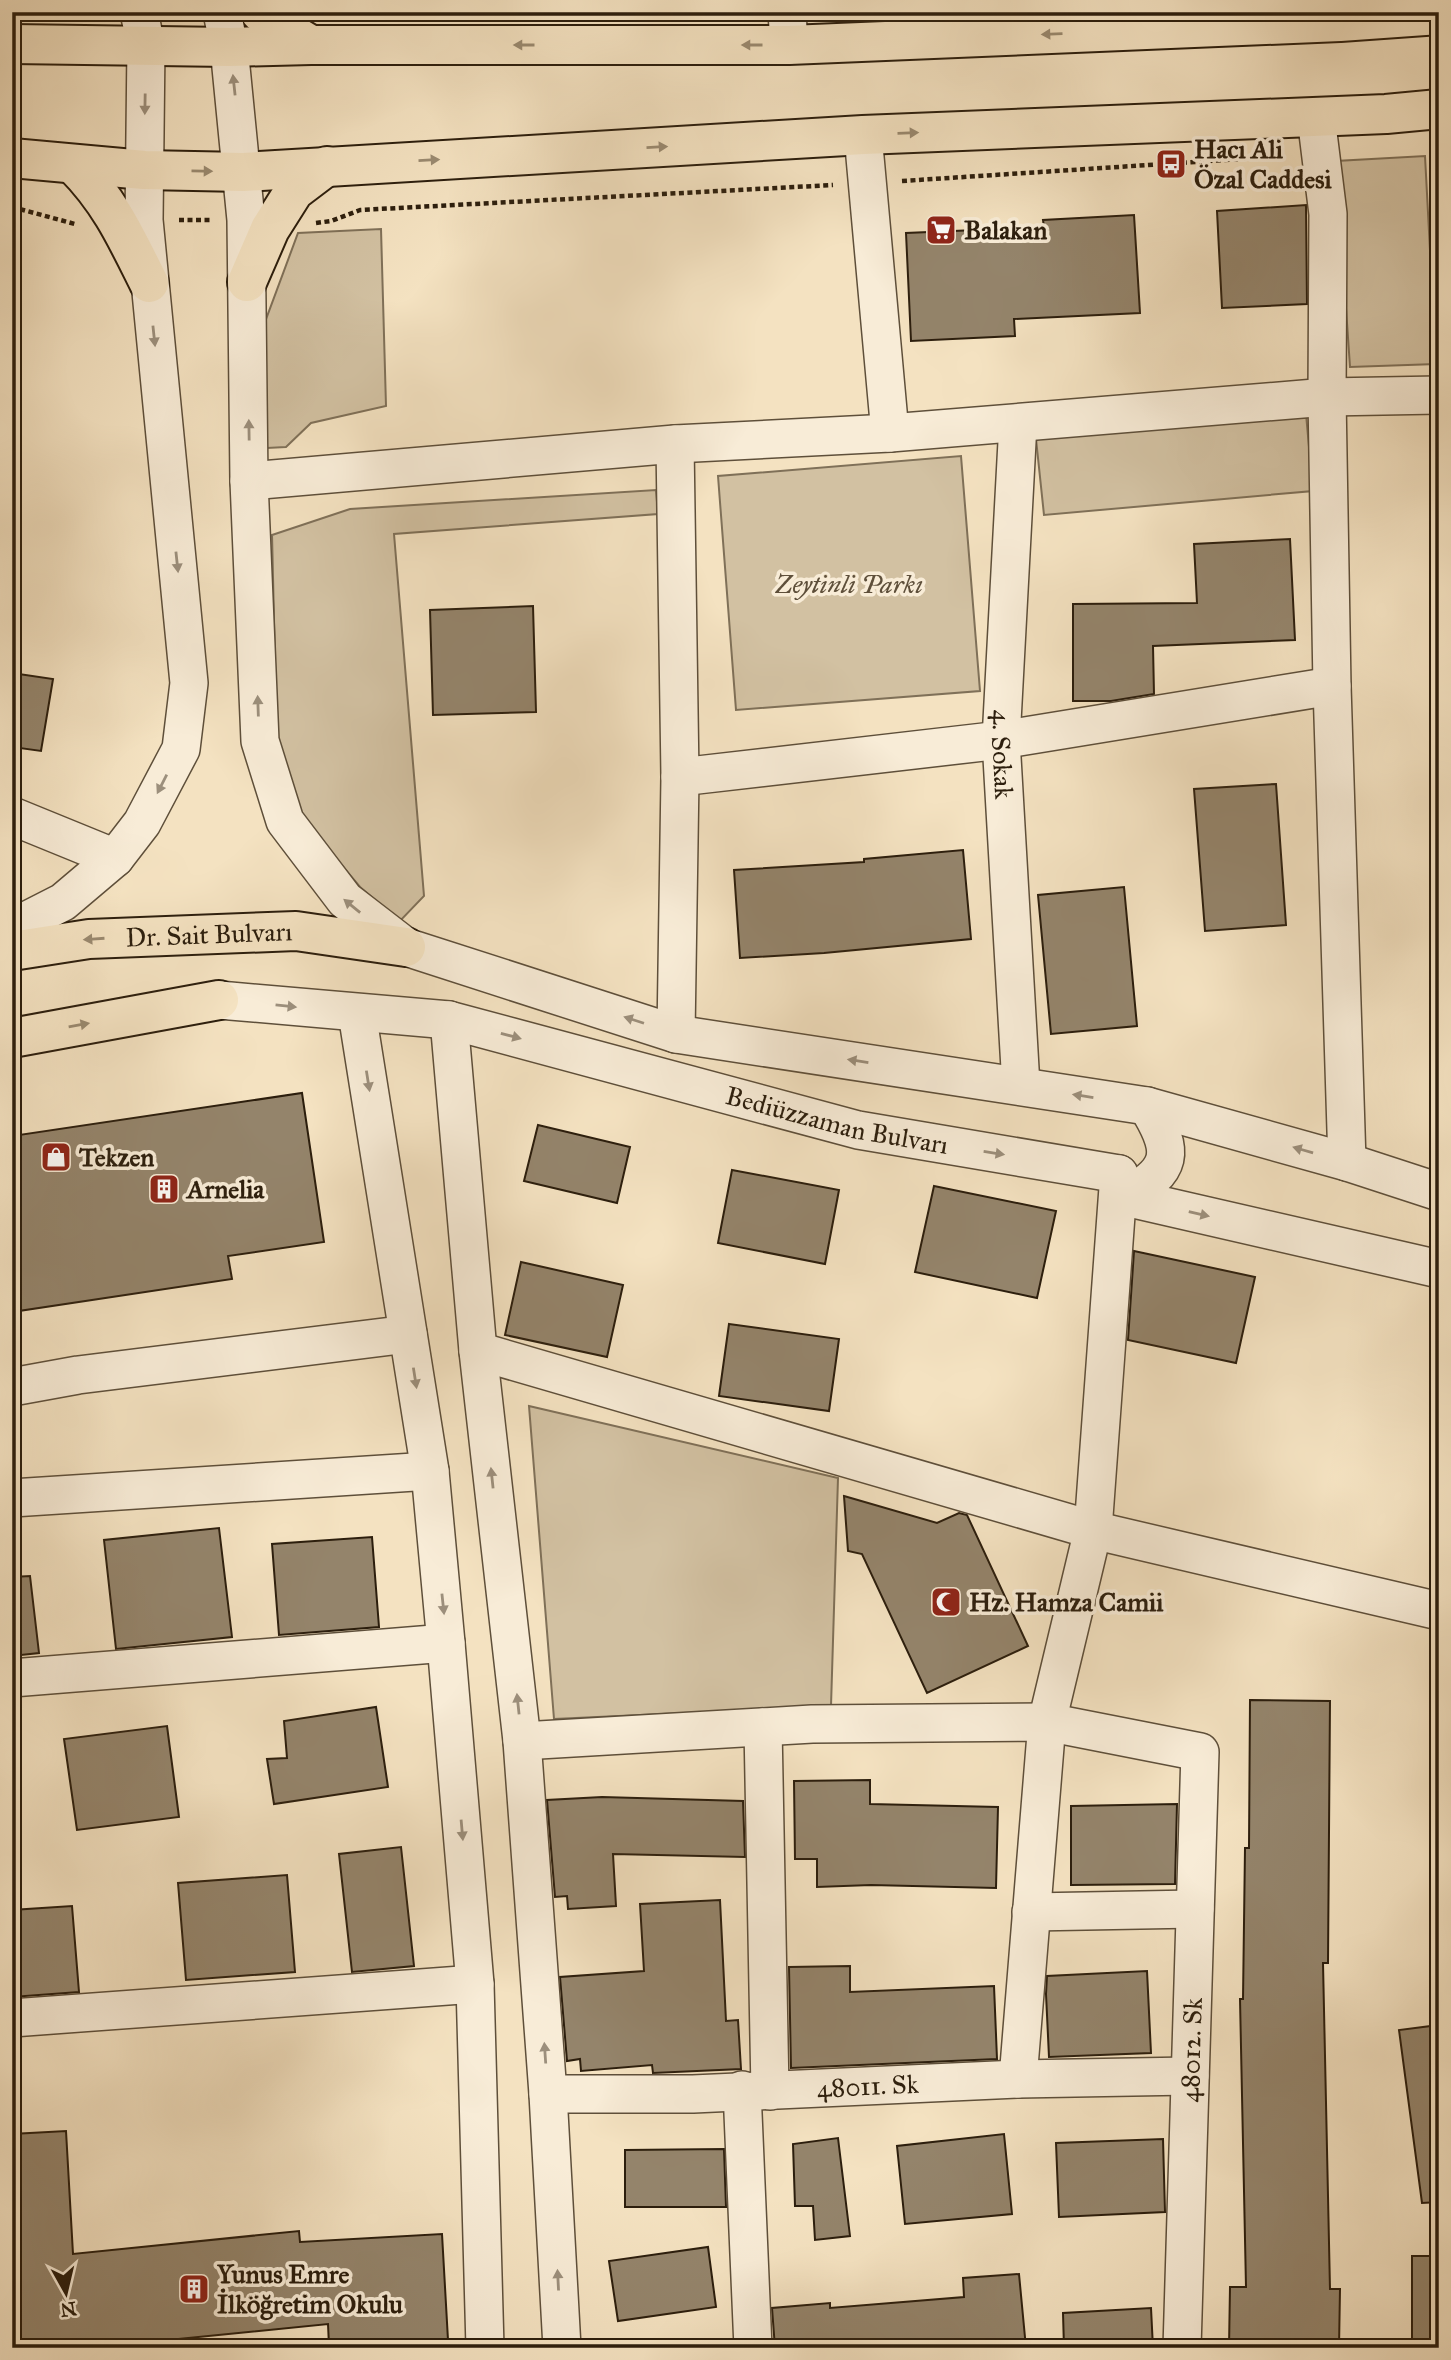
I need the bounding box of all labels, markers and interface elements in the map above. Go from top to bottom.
one-way arrow [1041,28,1063,39]
one-way arrow [513,39,535,51]
one-way arrow [740,39,762,51]
one-way arrow [228,74,239,96]
one-way arrow [139,94,150,116]
one-way arrow [897,128,919,139]
place label: Hacı Ali Özal Caddesi [1194,133,1333,195]
one-way arrow [646,141,668,152]
bus stop icon: Hacı Ali Özal Caddesi [1154,147,1188,181]
one-way arrow [419,154,441,165]
one-way arrow [192,166,214,177]
supermarket icon: Balakan [924,213,958,247]
place label: Balakan [964,214,1047,246]
one-way arrow [149,325,160,347]
one-way arrow [243,419,255,441]
one-way arrow [172,552,183,574]
park label: Zeytinli Parkı [774,568,923,600]
one-way arrow [253,695,264,717]
street label: 4. Sokak [985,709,1020,801]
one-way arrow [157,774,168,794]
one-way arrow [344,898,362,913]
street label: Dr. Sait Bulvarı [125,915,293,954]
one-way arrow [83,934,105,945]
one-way arrow [276,1001,298,1012]
one-way arrow [624,1015,645,1025]
one-way arrow [68,1020,90,1031]
one-way arrow [501,1032,522,1042]
one-way arrow [847,1055,869,1066]
one-way arrow [363,1070,374,1092]
street label: Bediüzzaman Bulvarı [722,1079,951,1161]
one-way arrow [1072,1090,1094,1101]
shop icon: Tekzen [39,1140,73,1174]
place label: Tekzen [78,1141,154,1173]
one-way arrow [1292,1144,1314,1155]
one-way arrow [983,1148,1005,1159]
building icon: Arnelia [147,1172,181,1206]
place label: Arnelia [185,1173,265,1205]
one-way arrow [1189,1209,1211,1220]
one-way arrow [410,1367,421,1389]
one-way arrow [487,1466,498,1488]
mosque icon: Hz. Hamza Camii [929,1585,963,1619]
place label: Hz. Hamza Camii [969,1586,1164,1618]
one-way arrow [437,1593,448,1615]
one-way arrow [512,1692,523,1714]
one-way arrow [457,1820,468,1842]
street label: 48012. Sk [1173,1996,1209,2103]
one-way arrow [539,2041,550,2063]
street label: 48011. Sk [816,2068,920,2104]
north arrow [32,2258,102,2328]
place label: Yunus Emre İlköğretim Okulu [216,2258,403,2321]
one-way arrow [552,2268,563,2290]
building icon: Yunus Emre İlköğretim Okulu [177,2272,211,2306]
text: N [59,2297,78,2322]

